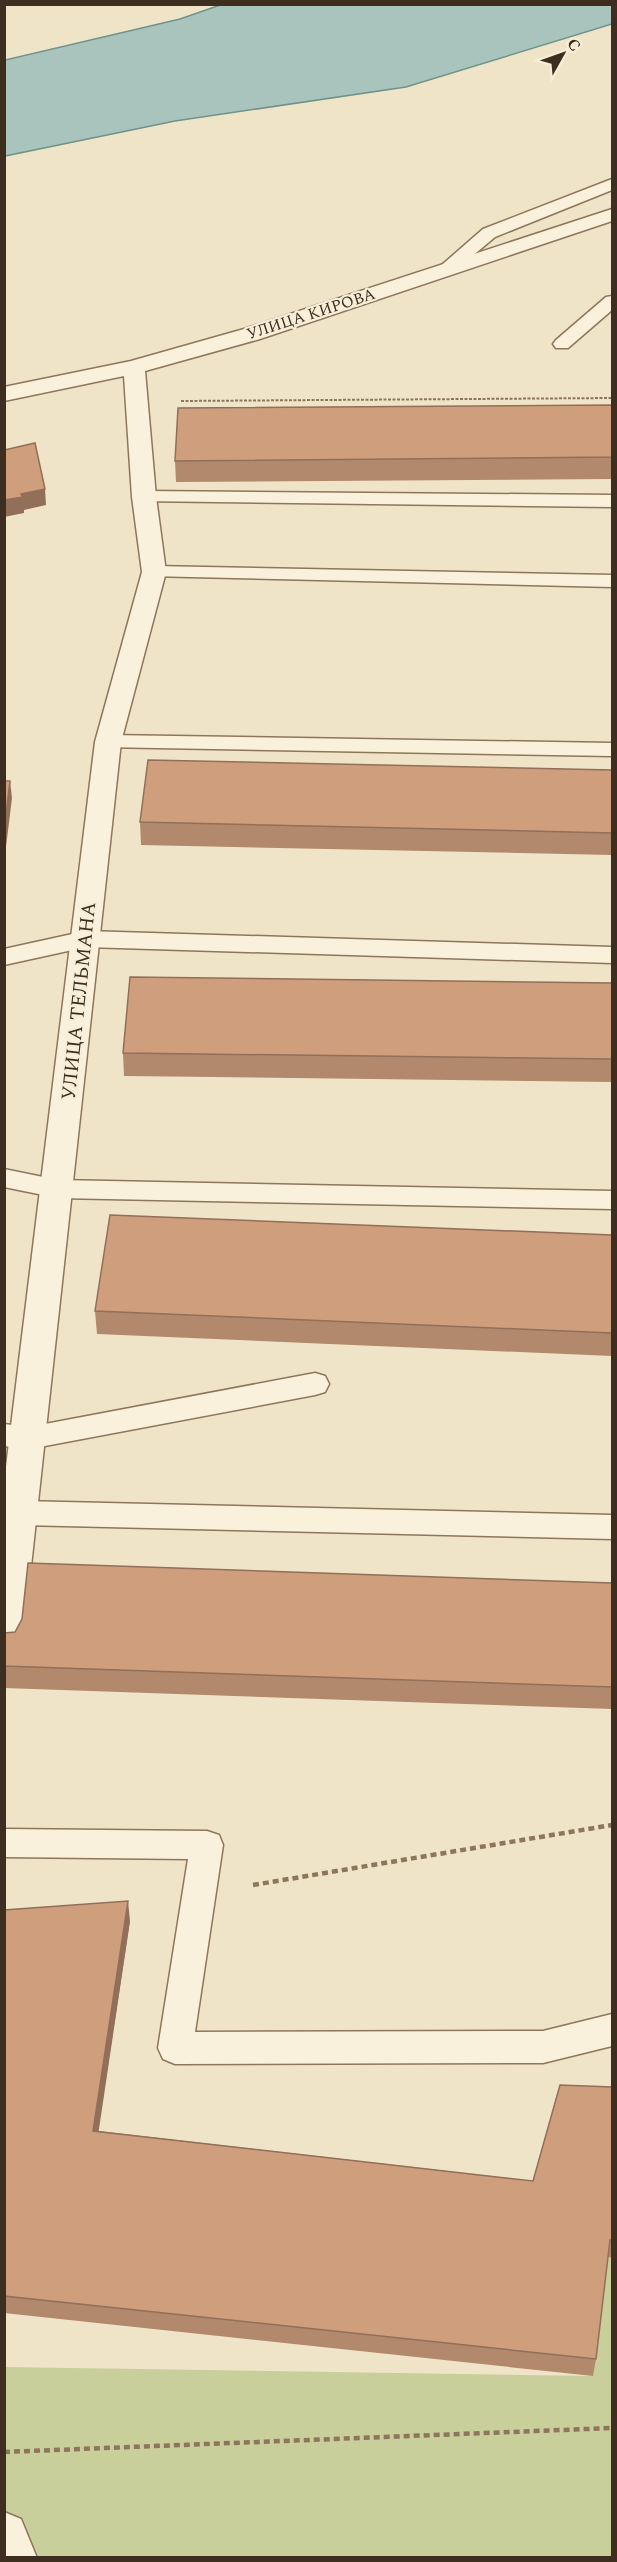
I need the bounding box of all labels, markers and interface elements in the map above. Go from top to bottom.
north arrow [533,24,593,84]
text: С [561,33,587,57]
street label: УЛИЦА КИРОВА [244,282,378,346]
street label: УЛИЦА ТЕЛЬМАНА [54,900,104,1102]

